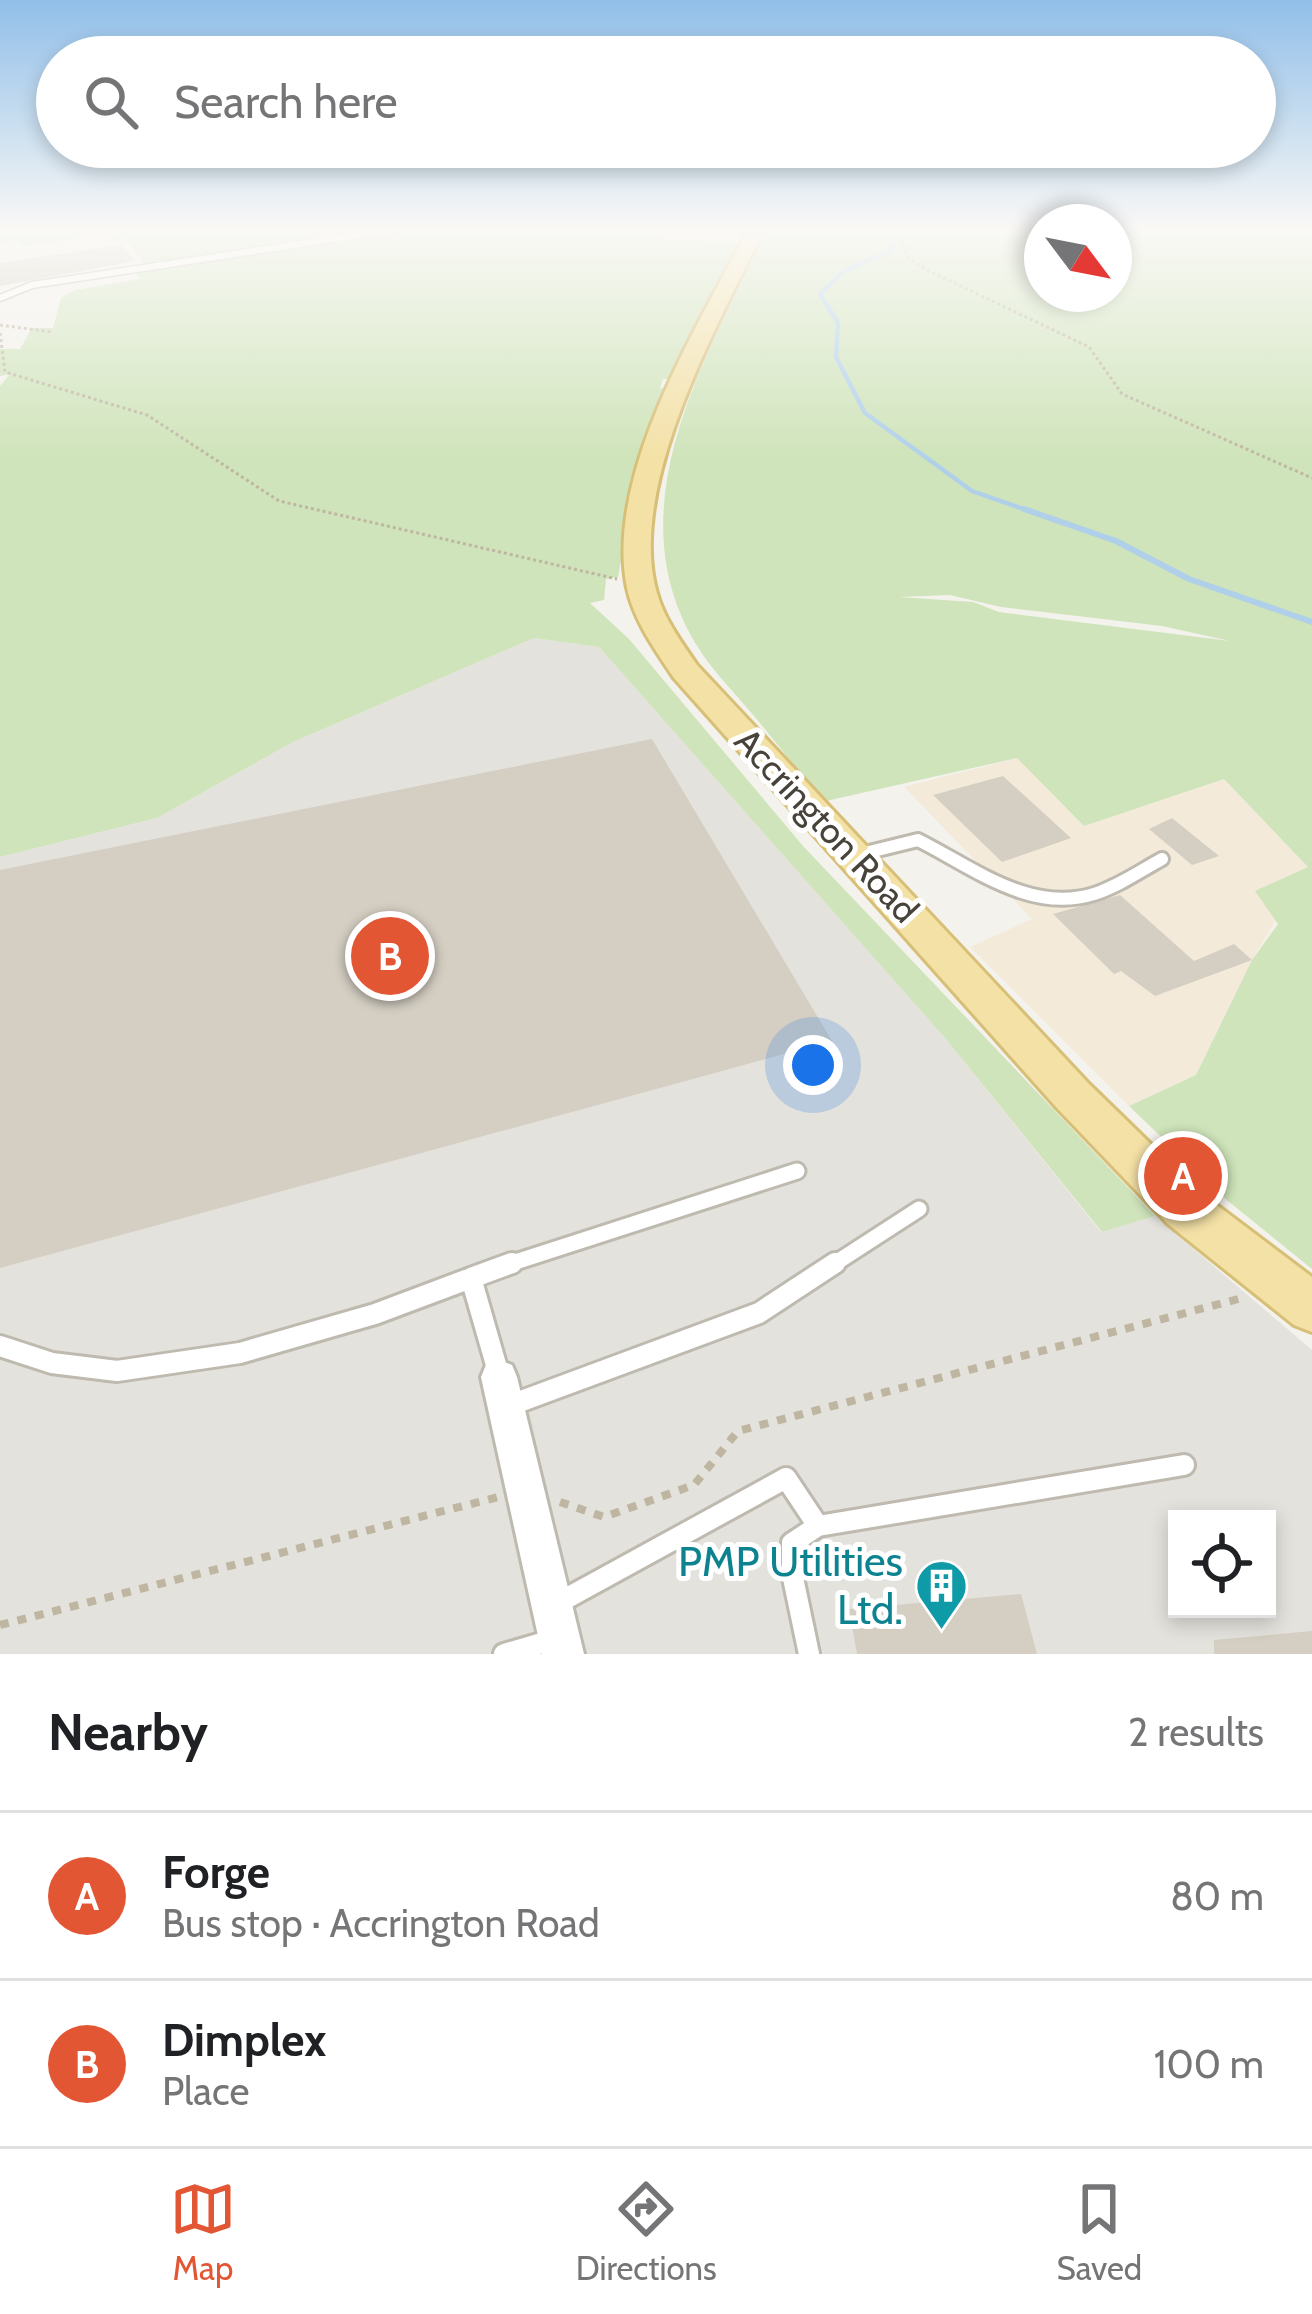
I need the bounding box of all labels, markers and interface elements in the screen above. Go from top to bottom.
search box [36,36,1276,168]
icon: search [78,69,144,135]
text: Search here [174,75,398,129]
north arrow [1024,204,1132,312]
street label: Accrington Road [726,719,928,931]
pin: B [351,911,429,1001]
your location [783,1035,843,1095]
pin: A [1144,1131,1222,1221]
map controls [1168,1510,1276,1618]
button: locate [1168,1510,1276,1618]
place label: PMP Utilities Ltd. [678,1535,903,1635]
building icon: PMP Utilities Ltd. [914,1557,970,1631]
text: Nearby [48,1701,208,1763]
text: 2 results [1128,1708,1264,1756]
text: Forge [162,1845,270,1899]
text: A [75,1872,99,1920]
text: 80 m [1170,1872,1264,1920]
text: Bus stop · Accrington Road [162,1899,600,1947]
text: Dimplex [162,2013,326,2067]
text: B [75,2040,99,2088]
text: 100 m [1154,2040,1264,2088]
text: Place [162,2067,249,2115]
tab: Map [170,2176,236,2288]
tab: Directions [576,2176,717,2288]
tab: Saved [1056,2176,1142,2288]

